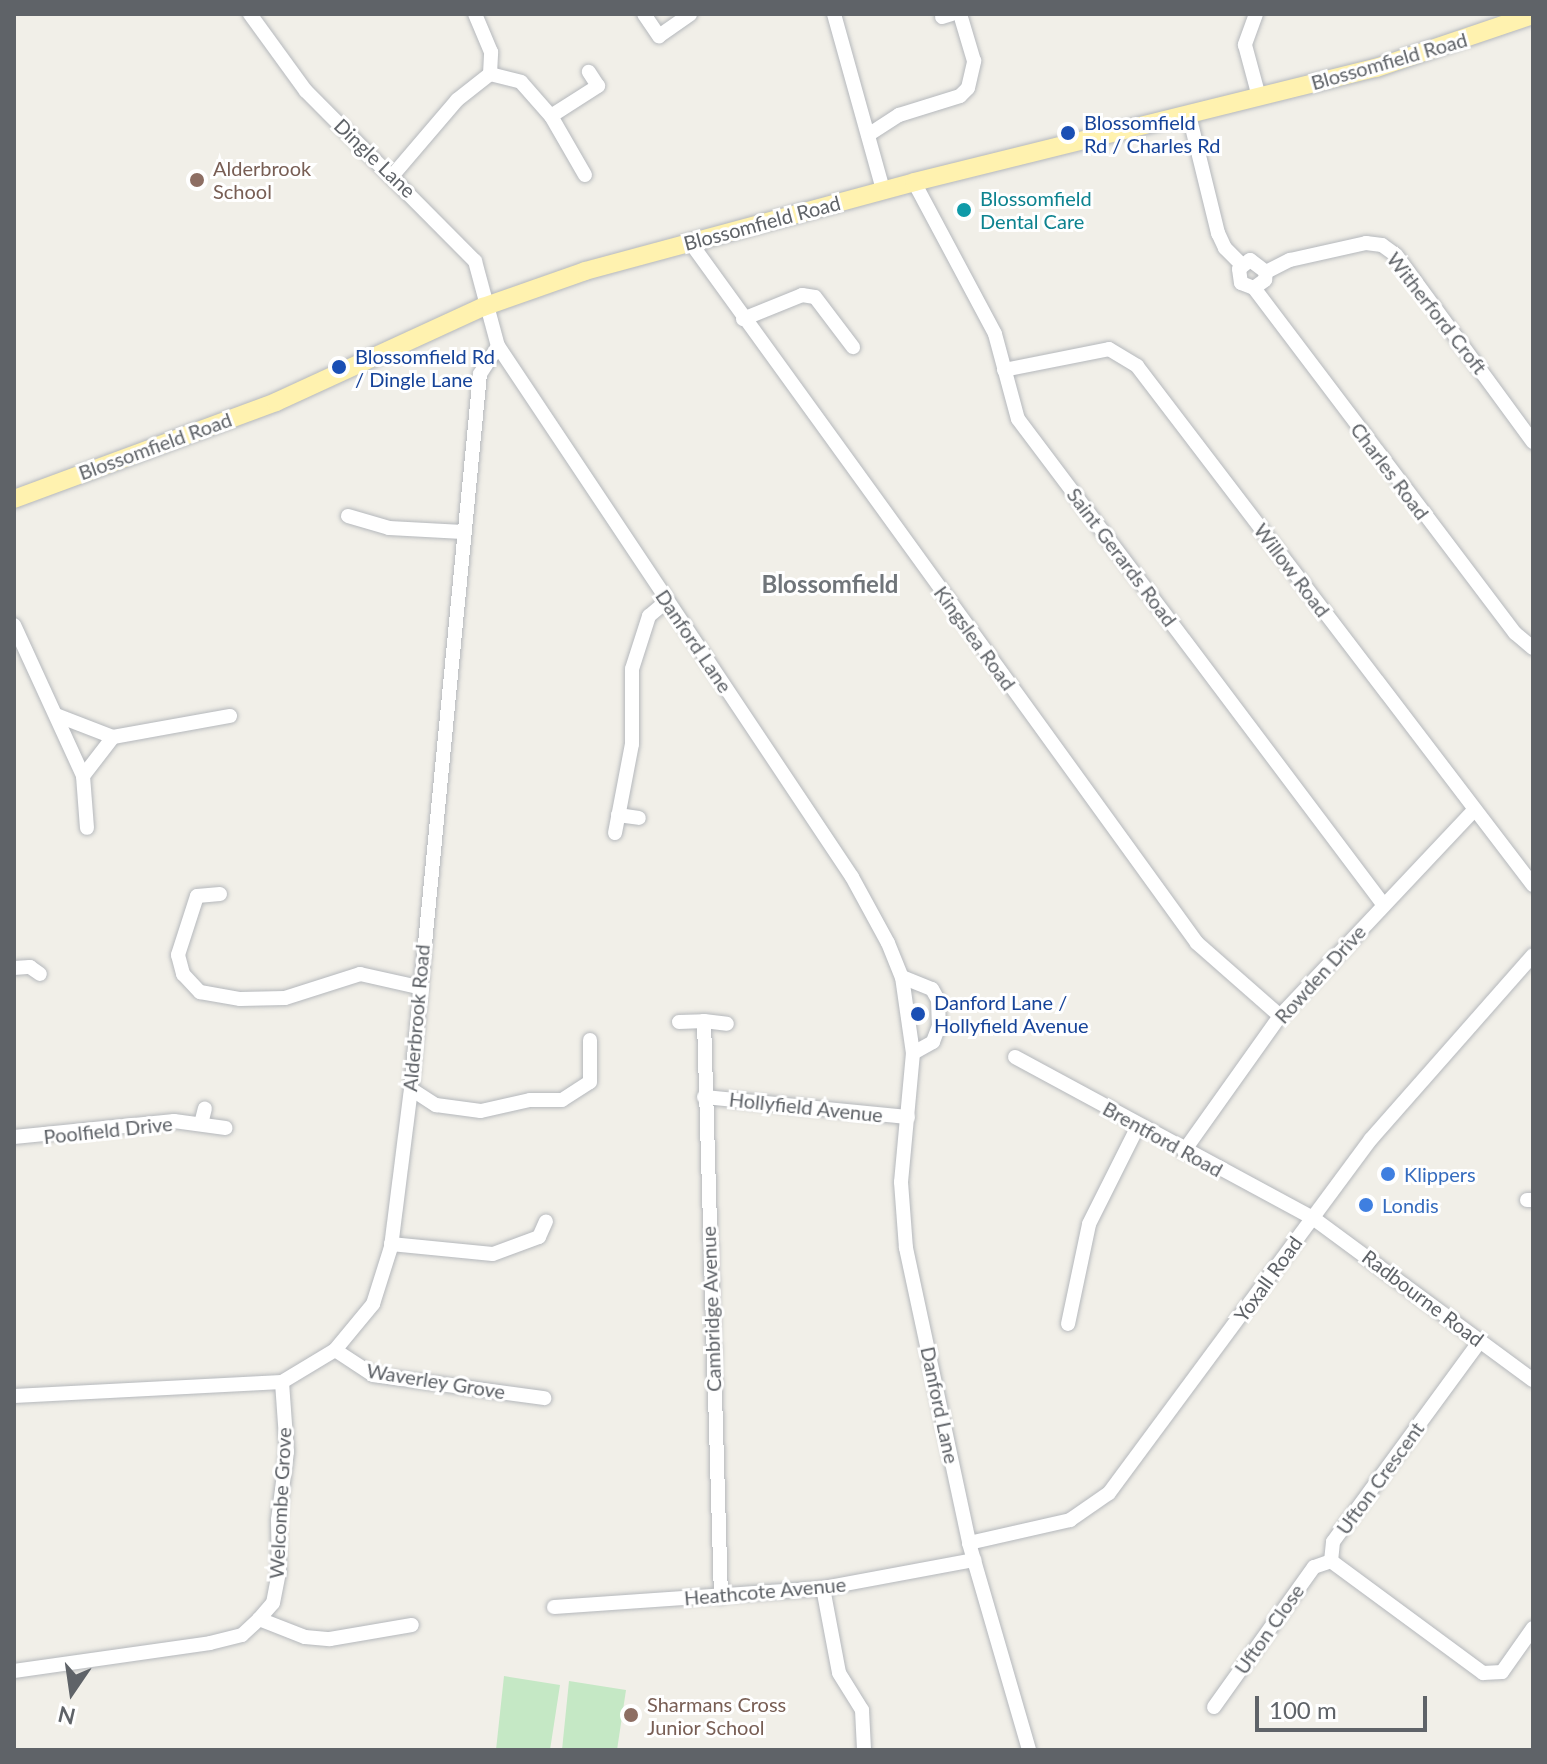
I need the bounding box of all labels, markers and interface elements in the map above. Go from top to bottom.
street label: Blossomfield Road [1308,27,1470,95]
place label: Blossomfield Rd / Charles Rd [1084,110,1220,157]
street label: Dingle Lane [329,113,421,203]
marker: Blossomfield Rd / Charles Rd [1059,124,1077,142]
place label: Alderbrook School [213,156,311,203]
marker: Alderbrook School [188,171,206,189]
place label: Blossomfield Dental Care [980,186,1092,233]
street label: Blossomfield Road [681,191,843,255]
marker: Blossomfield Dental Care [955,201,973,219]
street label: Witherford Croft [1382,247,1492,379]
place label: Blossomfield Rd / Dingle Lane [355,344,495,391]
marker: Blossomfield Rd / Dingle Lane [330,358,348,376]
street label: Blossomfield Road [75,407,235,485]
street label: Charles Road [1346,418,1434,524]
street label: Saint Gerards Road [1062,483,1182,631]
street label: Willow Road [1249,518,1335,622]
district label: Blossomfield [762,570,898,598]
street label: Kingslea Road [929,581,1021,695]
street label: Danford Lane [651,585,737,697]
street label: Rowden Drive [1269,920,1371,1028]
street label: Alderbrook Road [398,943,434,1093]
place label: Danford Lane / Hollyfield Avenue [934,990,1089,1037]
marker: Danford Lane / Hollyfield Avenue [909,1005,927,1023]
street label: Hollyfield Avenue [728,1087,884,1127]
street label: Brentford Road [1099,1096,1227,1182]
street label: Poolfield Drive [42,1111,174,1149]
place label: Klippers [1404,1162,1476,1186]
marker: Klippers [1379,1165,1397,1183]
place label: Londis [1382,1193,1439,1217]
marker: Londis [1357,1196,1375,1214]
street label: Cambridge Avenue [696,1225,726,1393]
street label: Yoxall Road [1229,1231,1307,1327]
street label: Radbourne Road [1358,1245,1488,1351]
street label: Danford Lane [916,1344,964,1466]
street label: Waverley Grove [365,1358,507,1404]
street label: Ufton Crescent [1331,1417,1429,1539]
street label: Welcombe Grove [264,1427,296,1579]
street label: Heathcote Avenue [683,1572,847,1610]
street label: Ufton Close [1229,1579,1309,1679]
north arrow [32,1652,112,1732]
scale bar [1259,1680,1431,1730]
place label: Sharmans Cross Junior School [647,1692,786,1739]
text: 100 m [1269,1695,1337,1724]
text: N [55,1701,78,1731]
marker: Sharmans Cross Junior School [622,1706,640,1724]

